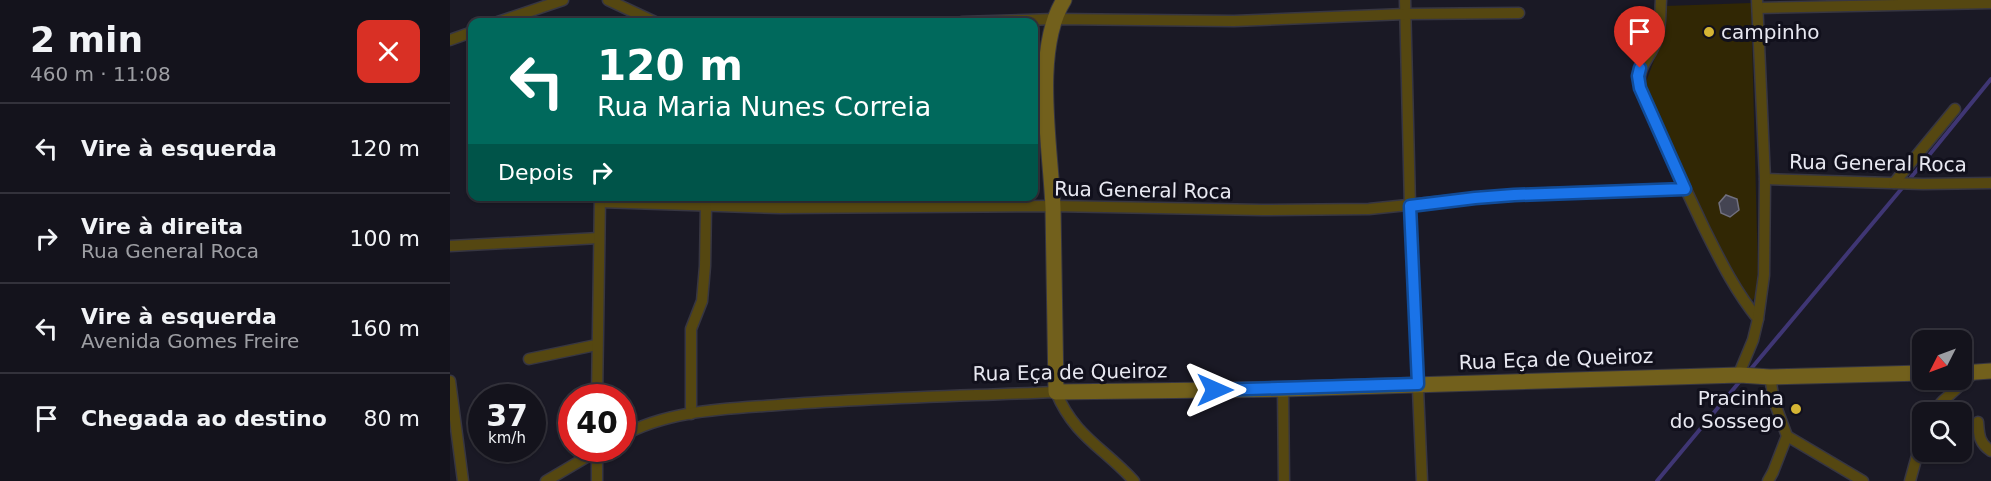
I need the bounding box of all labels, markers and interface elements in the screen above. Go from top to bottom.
pin [1614,6,1665,68]
icon: arrive [1623,15,1656,48]
text: 2 min [30,19,143,60]
button: close [357,20,420,83]
place label: campinho [1721,20,1820,44]
marker: campinho [1702,25,1716,39]
text: 120 m [597,41,743,90]
icon: left [498,42,576,120]
text: 460 m · 11:08 [30,62,171,86]
text: Rua Maria Nunes Correia [597,91,931,122]
icon: left [30,132,63,165]
text: Vire à esquerda [81,136,277,161]
text: 120 m [350,136,420,161]
street label: Rua General Roca [1789,149,1967,177]
icon: right [585,156,618,189]
text: Depois [498,160,573,185]
street label: Rua General Roca [1054,176,1232,204]
text: Vire à direita [81,214,243,239]
icon: right [30,222,63,255]
text: 100 m [350,226,420,251]
text: Rua General Roca [81,239,259,263]
text: Vire à esquerda [81,304,277,329]
icon: left [30,312,63,345]
text: 160 m [350,316,420,341]
text: Avenida Gomes Freire [81,329,299,353]
north arrow [1912,330,1972,390]
map controls [1912,330,1972,462]
street label: Rua Eça de Queiroz [1458,344,1654,374]
street label: Rua Eça de Queiroz [972,358,1168,386]
position arrow [1183,358,1247,422]
speed limit sign: 40 [558,384,636,462]
place label: Pracinha do Sossego [1670,386,1784,433]
text: 37 [486,398,528,433]
icon: arrive [30,402,63,435]
marker: Pracinha do Sossego [1789,402,1803,416]
button: search [1912,402,1972,462]
text: Chegada ao destino [81,406,327,431]
text: 80 m [364,406,420,431]
text: km/h [488,429,526,447]

